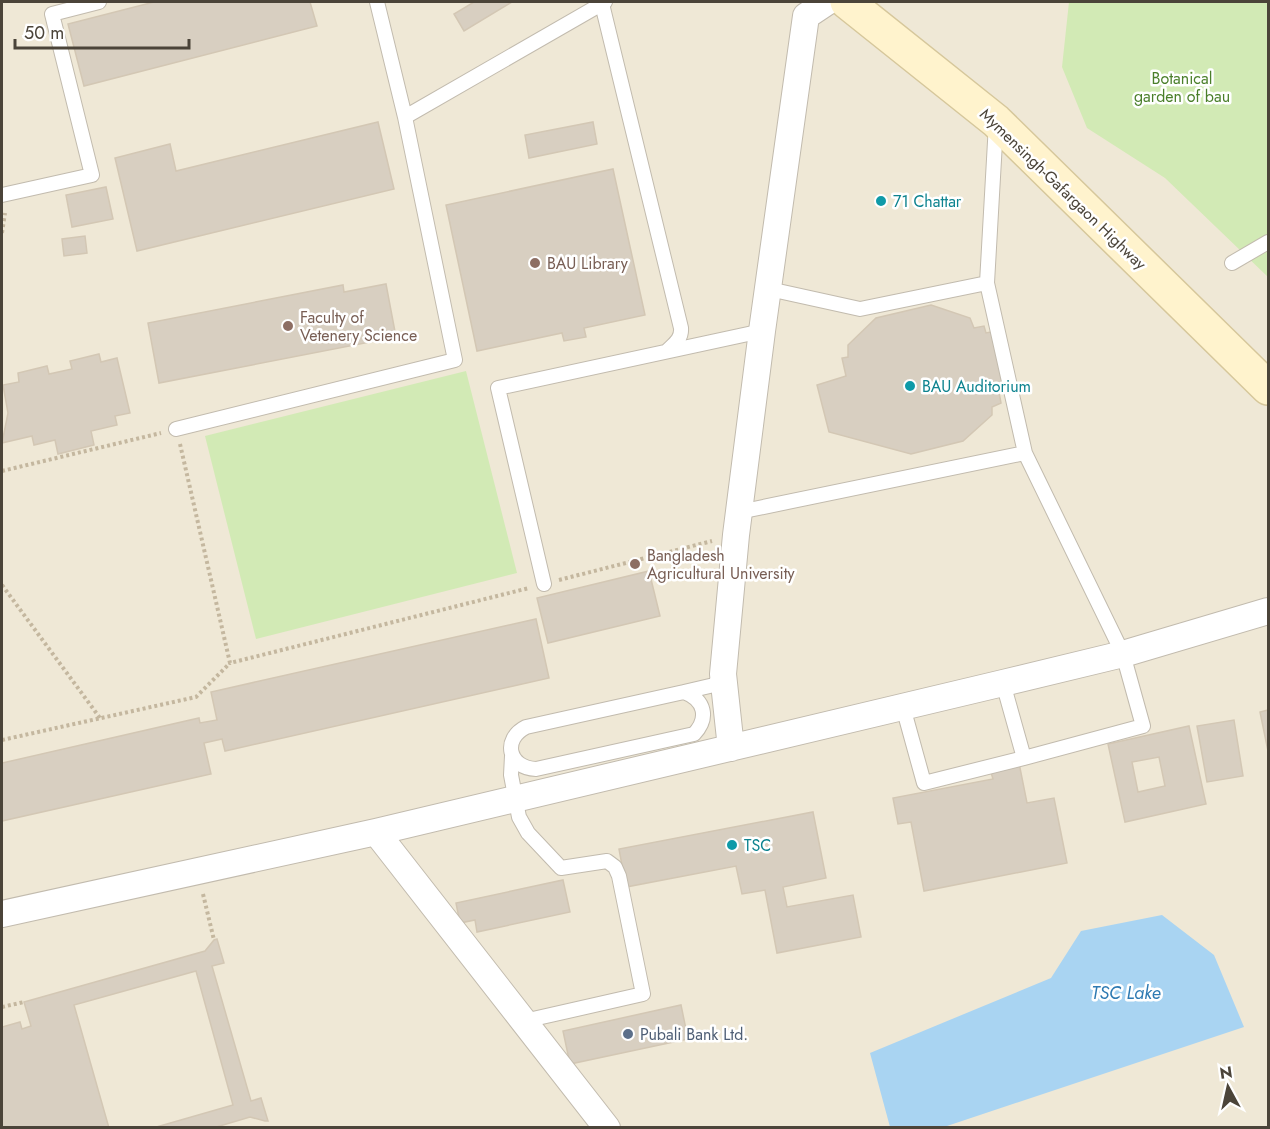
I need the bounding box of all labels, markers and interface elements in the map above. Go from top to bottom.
scale bar [15,12,189,50]
text: 50 m [24,20,64,46]
park label: Botanical garden of bau [1134,67,1230,108]
street label: Mymensingh-Gafargaon Highway [974,103,1152,276]
place label: 71 Chattar [893,190,962,213]
marker: 71 Chattar [874,194,888,208]
place label: BAU Library [547,252,629,275]
marker: BAU Library [528,256,542,270]
place label: Faculty of Vetenery Science [300,306,417,347]
marker: Faculty of Vetenery Science [281,319,295,333]
place label: BAU Auditorium [922,375,1031,398]
marker: BAU Auditorium [903,379,917,393]
place label: Bangladesh Agricultural University [647,544,796,585]
marker: Bangladesh Agricultural University [628,557,642,571]
place label: TSC [744,834,771,857]
marker: TSC [725,838,739,852]
water label: TSC Lake [1091,980,1161,1006]
place label: Pubali Bank Ltd. [640,1023,748,1046]
marker: Pubali Bank Ltd. [621,1027,635,1041]
north arrow [1198,1057,1258,1117]
text: N [1218,1060,1234,1085]

